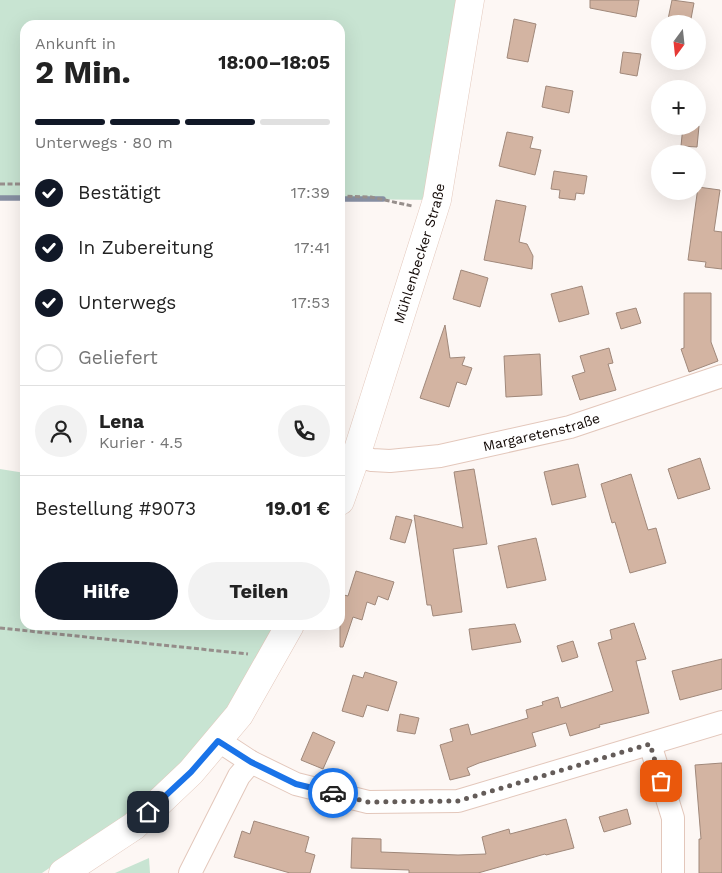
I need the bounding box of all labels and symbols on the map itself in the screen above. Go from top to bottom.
north arrow [651,15,706,70]
street label: Mühlenbecker Straße [390,182,448,326]
street label: Margaretenstraße [481,410,602,454]
pin [640,760,682,802]
courier [308,768,358,818]
pin [127,791,169,833]

